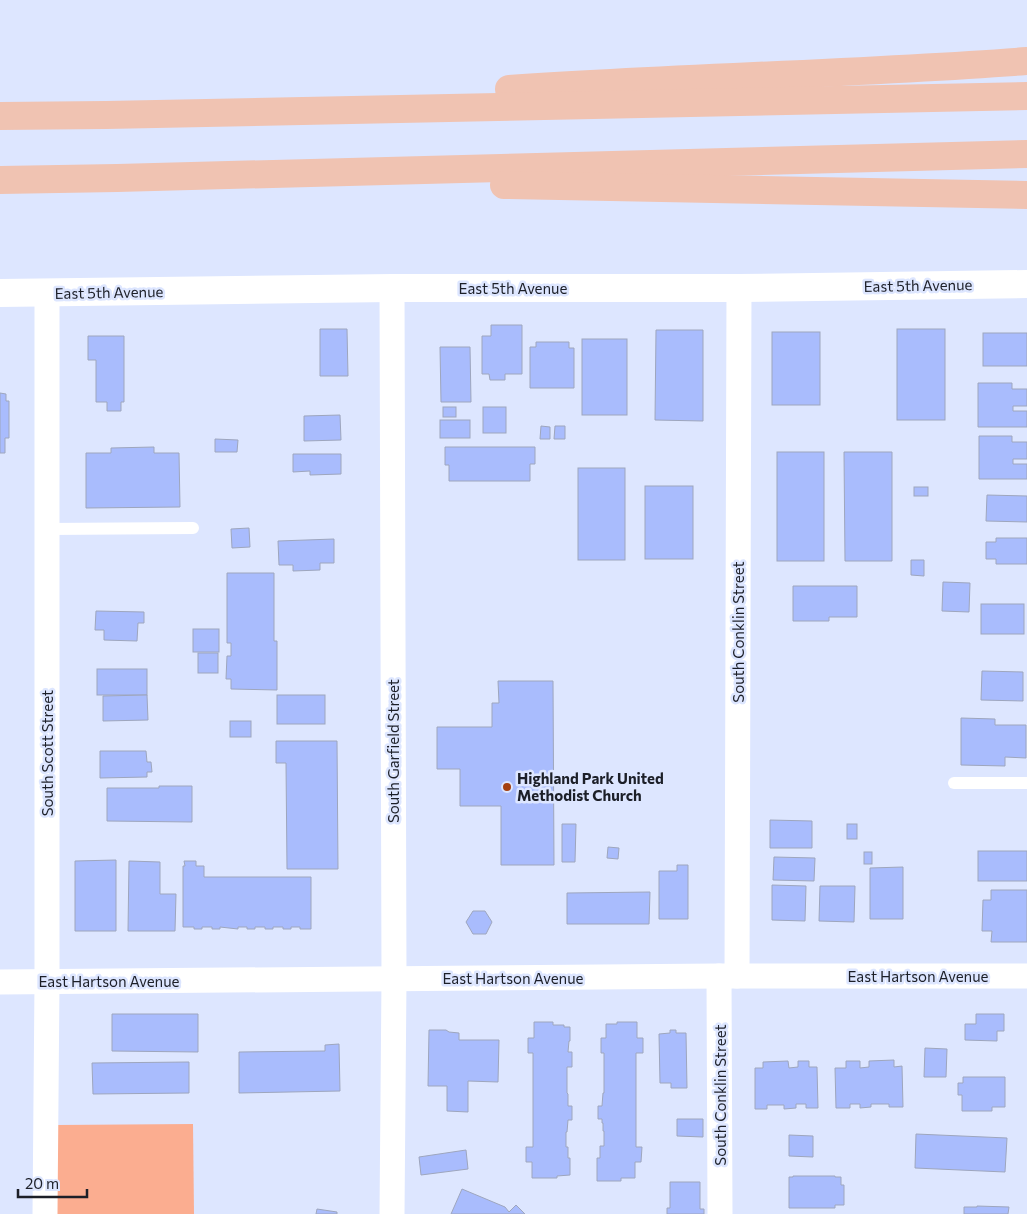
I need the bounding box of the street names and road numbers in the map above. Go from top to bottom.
street label: East 5th Avenue [863,275,973,295]
street label: East 5th Avenue [459,279,567,297]
street label: East 5th Avenue [54,282,164,302]
street label: South Conklin Street [729,561,747,703]
street label: South Garfield Street [384,679,402,823]
street label: South Scott Street [38,690,56,816]
street label: East Hartson Avenue [847,967,989,985]
street label: East Hartson Avenue [442,969,584,987]
street label: East Hartson Avenue [38,972,180,990]
street label: South Conklin Street [711,1024,729,1166]

